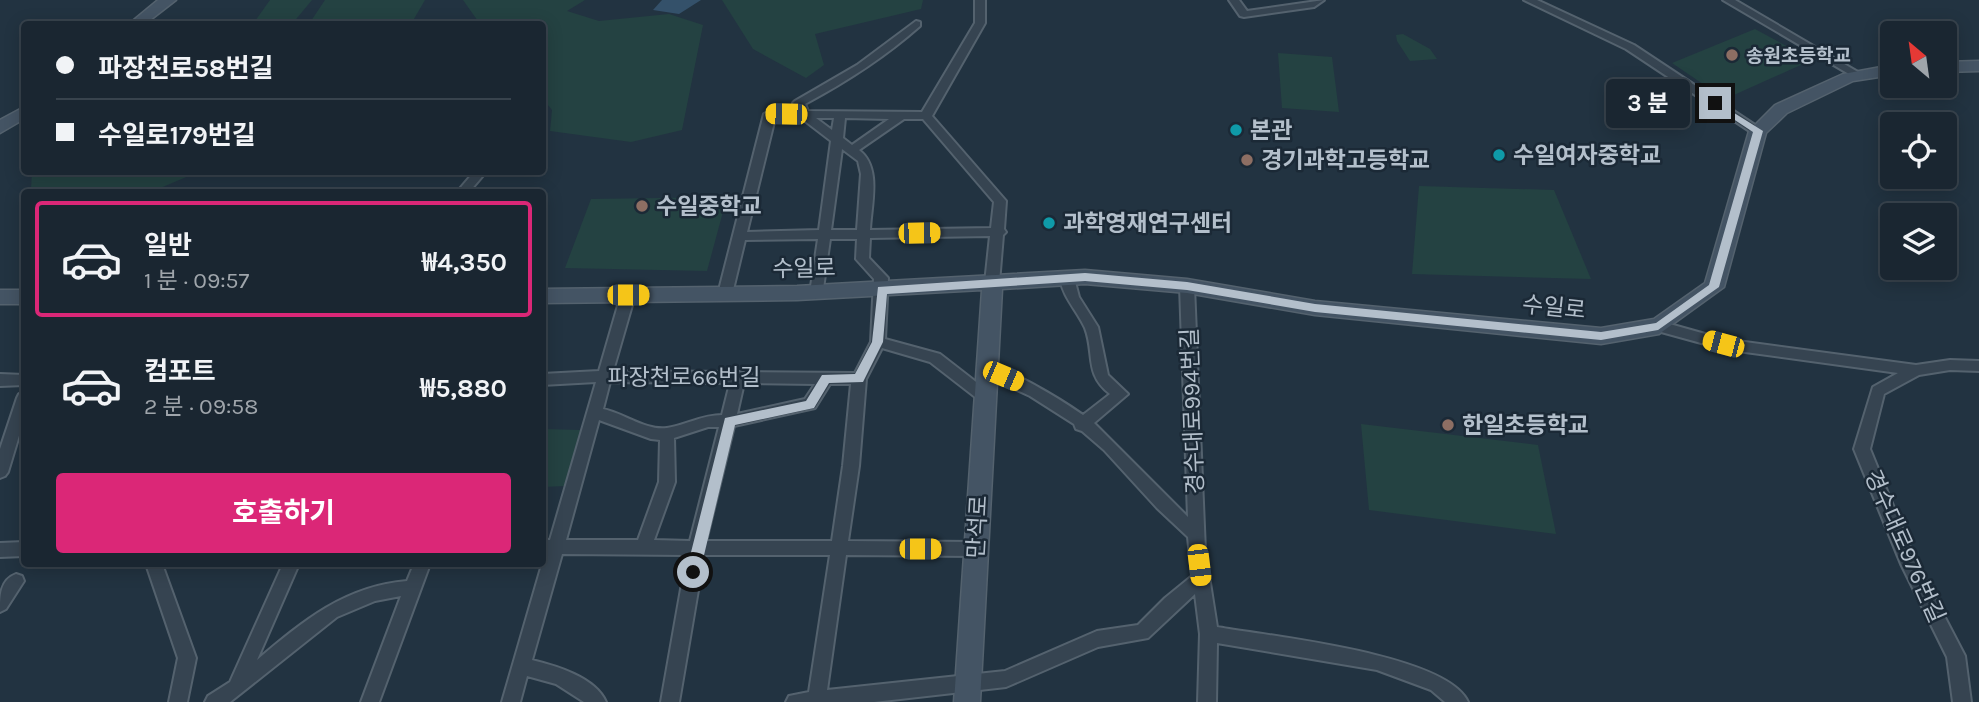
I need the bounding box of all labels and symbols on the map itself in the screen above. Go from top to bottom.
north arrow [1880,21,1956,98]
place label: 송원초등학교 [1746,45,1851,67]
marker: 송원초등학교 [1724,47,1740,63]
callout: 3 분 [1606,78,1690,128]
route end [1699,87,1731,119]
car [765,103,808,125]
place label: 본관 [1250,117,1292,144]
marker: 본관 [1228,122,1244,138]
place label: 수일여자중학교 [1513,142,1661,169]
place label: 경기과학고등학교 [1261,147,1430,174]
marker: 수일여자중학교 [1491,147,1507,163]
marker: 경기과학고등학교 [1239,152,1255,168]
place label: 수일중학교 [656,193,762,220]
marker: 수일중학교 [634,198,650,214]
place label: 과학영재연구센터 [1063,210,1232,237]
marker: 과학영재연구센터 [1041,215,1057,231]
car [898,222,941,244]
street label: 수일로 [772,254,836,283]
car [608,285,650,306]
street label: 수일로 [1521,291,1587,324]
street label: 경수대로994번길 [1176,327,1209,495]
car [1700,328,1747,360]
car [980,358,1027,394]
street label: 파장천로66번길 [607,364,761,391]
place label: 한일초등학교 [1462,412,1589,439]
marker: 한일초등학교 [1440,417,1456,433]
street label: 경수대로976번길 [1859,466,1950,627]
street label: 만석로 [962,495,993,559]
car [900,539,942,560]
car [1187,543,1212,587]
route start [677,556,709,588]

